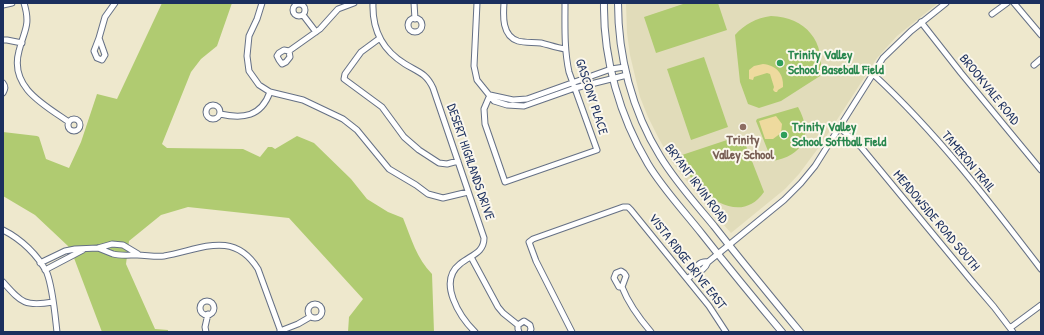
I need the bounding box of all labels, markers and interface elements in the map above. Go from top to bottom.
place label: Trinity Valley School Baseball Field [788,48,884,79]
street label: BROOKVALE ROAD [956,51,1022,129]
street label: GASCONY PLACE [571,57,611,137]
marker: Trinity Valley School Baseball Field [775,58,785,68]
street label: DESERT HIGHLANDS DRIVE [443,102,497,222]
place label: Trinity Valley School Softball Field [792,120,886,151]
marker: Trinity Valley School [738,122,748,132]
street label: TAMERON TRAIL [938,128,998,196]
marker: Trinity Valley School Softball Field [779,130,789,140]
place label: Trinity Valley School [712,133,774,164]
street label: BRYANT IRVIN ROAD [661,141,731,227]
street label: MEADOWSIDE ROAD SOUTH [889,168,983,274]
street label: VISTA RIDGE DRIVE EAST [645,211,729,313]

